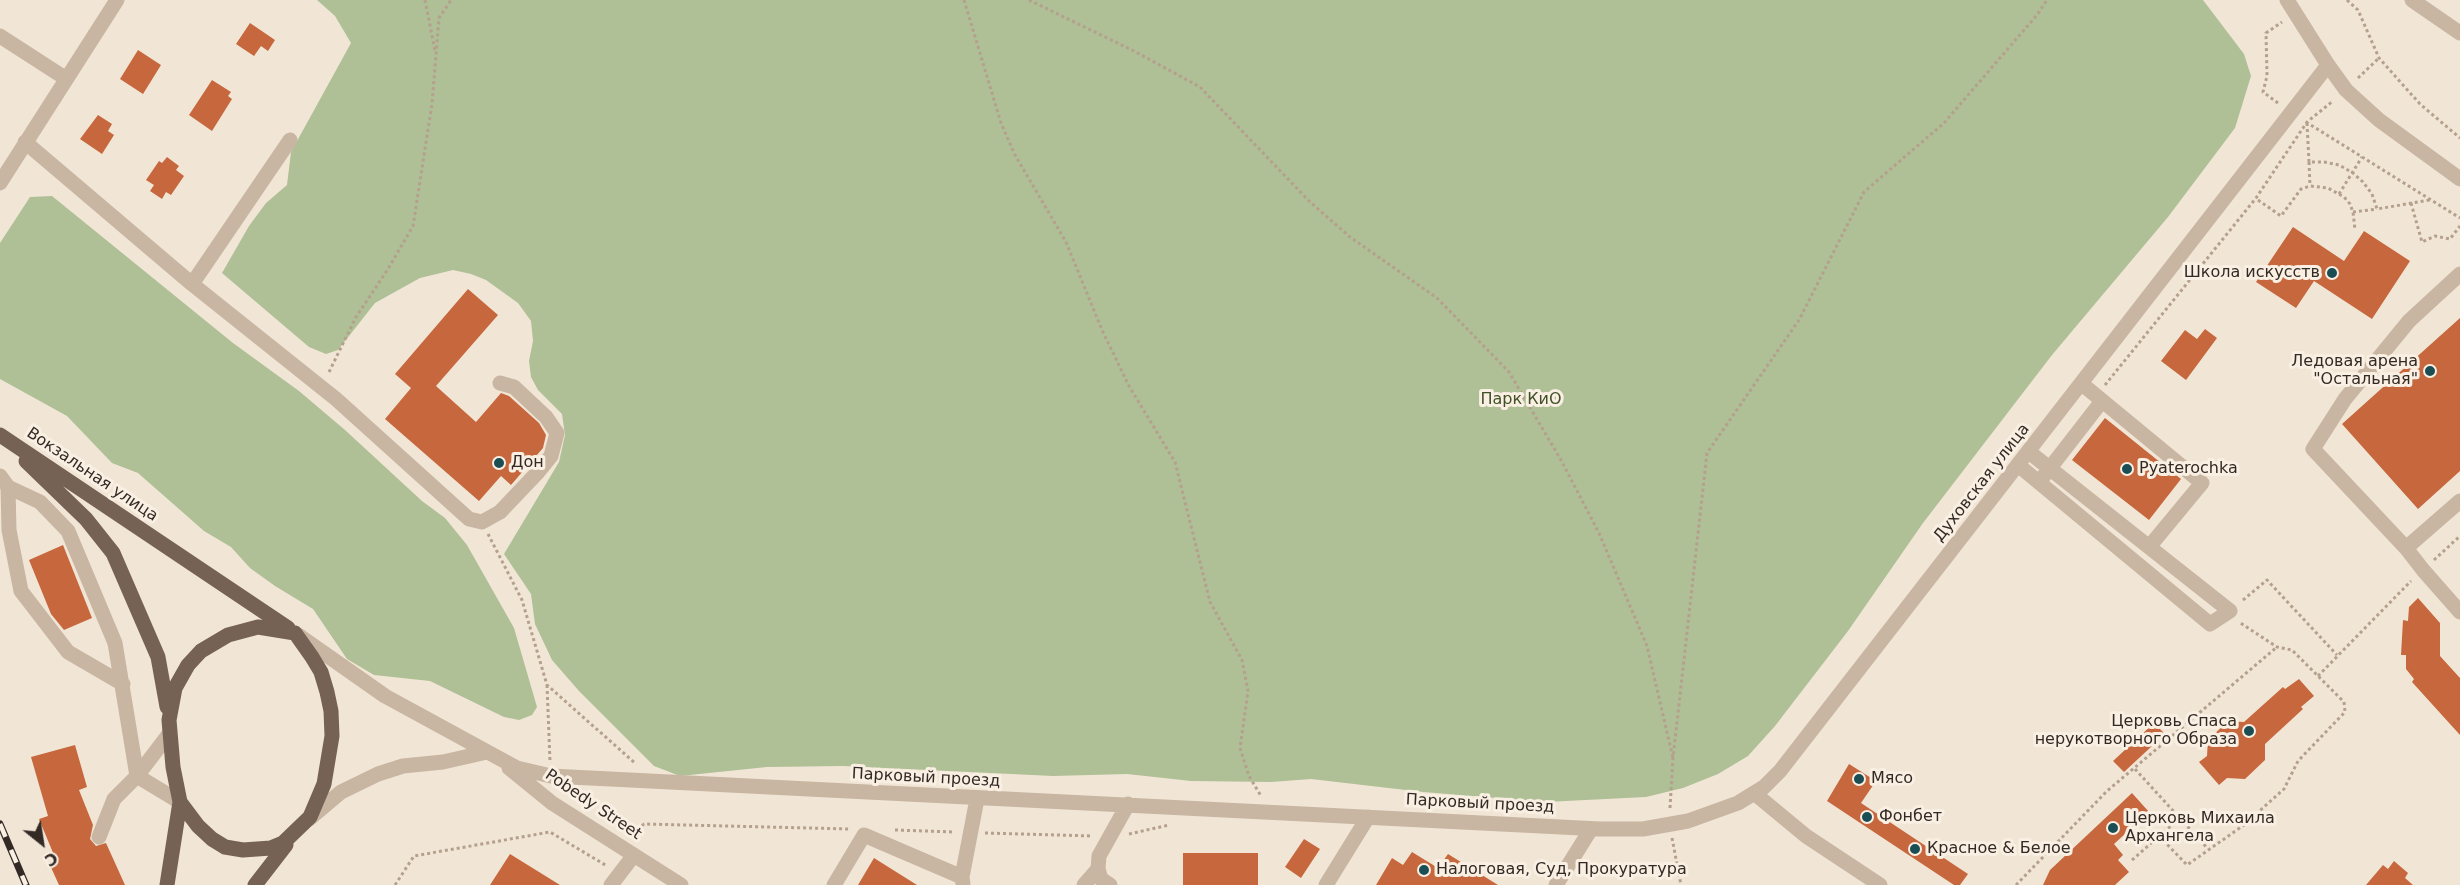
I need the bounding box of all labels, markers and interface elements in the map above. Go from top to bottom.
place label: Школа искусств [2184,263,2320,283]
marker: Школа искусств [2325,266,2339,280]
place label: Ледовая арена "Остальная" [2291,352,2418,390]
marker: Ледовая арена "Остальная" [2423,364,2437,378]
park label: Парк КиО [1480,390,1562,410]
street label: Духовская улица [1930,420,2034,546]
street label: Вокзальная улица [23,424,161,526]
place label: Дон [511,453,544,473]
marker: Дон [492,456,506,470]
place label: Pyaterochka [2139,459,2238,479]
marker: Pyaterochka [2120,462,2134,476]
place label: Церковь Спаса нерукотворного Образа [2035,712,2237,750]
marker: Церковь Спаса нерукотворного Образа [2242,724,2256,738]
street label: Парковый проезд [851,765,1001,791]
street label: Pobedy Street [541,766,645,844]
place label: Мясо [1871,769,1913,789]
marker: Мясо [1852,772,1866,786]
street label: Парковый проезд [1405,791,1555,817]
place label: Фонбет [1879,807,1942,827]
place label: Церковь Михаила Архангела [2125,809,2275,847]
marker: Фонбет [1860,810,1874,824]
north arrow [12,813,72,873]
marker: Церковь Михаила Архангела [2106,821,2120,835]
place label: Красное & Белое [1927,839,2071,859]
marker: Красное & Белое [1908,842,1922,856]
text: С [41,848,61,870]
place label: Налоговая, Суд, Прокуратура [1436,860,1687,880]
marker: Налоговая, Суд, Прокуратура [1417,863,1431,877]

